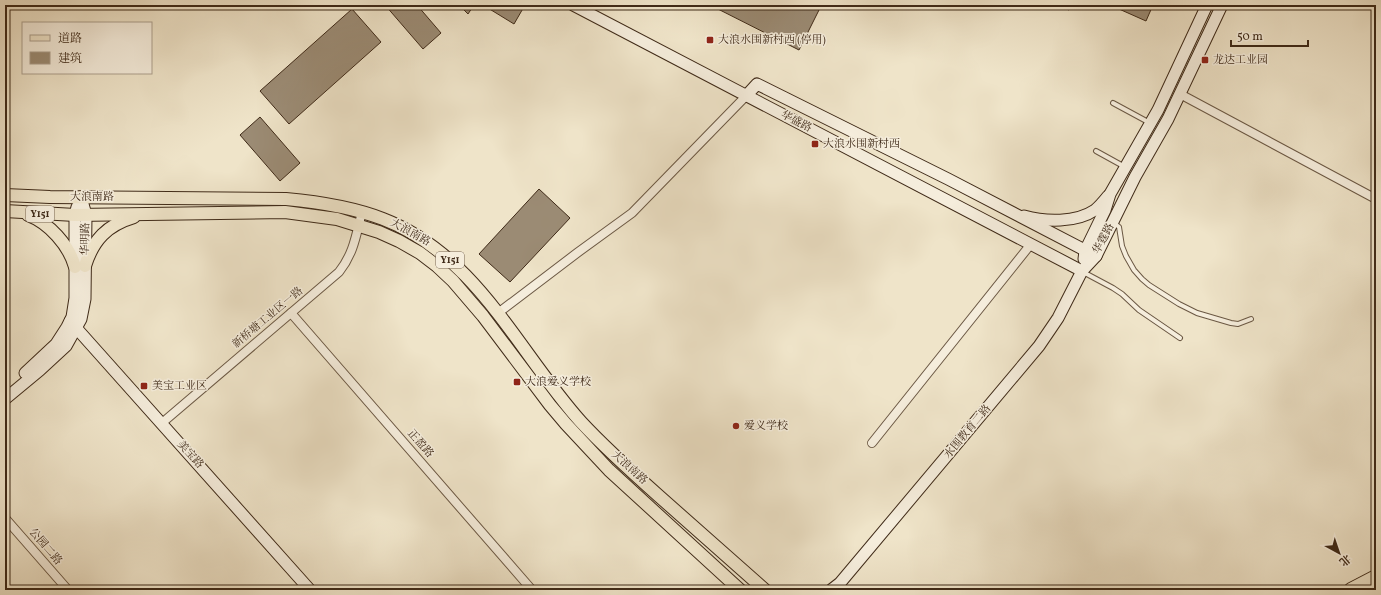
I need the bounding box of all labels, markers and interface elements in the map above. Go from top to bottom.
legend [22,22,152,74]
scale bar [1231,22,1308,48]
text: 50 m [1237,29,1263,45]
text: 道路 [58,31,82,47]
place label: 大浪水围新村西 (停用) [718,33,826,48]
marker: 大浪水围新村西 (停用) [705,35,715,45]
text: 建筑 [58,51,82,67]
place label: 龙达工业园 [1213,53,1268,68]
marker: 龙达工业园 [1200,55,1210,65]
street label: 华盛路 [778,108,814,136]
place label: 大浪水围新村西 [823,137,900,152]
marker: 大浪水围新村西 [810,139,820,149]
street label: 大浪南路 [70,190,114,205]
road number: Y151 [26,206,54,222]
street label: 大浪南路 [387,216,433,250]
street label: 华霆路 [1090,221,1118,257]
street label: 华明路 [78,222,94,256]
road number: Y151 [436,252,464,268]
street label: 新桥塘工业区一路 [229,284,307,352]
place label: 大浪爱义学校 [525,375,591,390]
marker: 大浪爱义学校 [512,377,522,387]
place label: 美宝工业区 [152,379,207,394]
marker: 美宝工业区 [139,381,149,391]
street label: 水围教育二路 [941,402,995,462]
place label: 爱义学校 [744,419,788,434]
marker: 爱义学校 [731,421,741,431]
street label: 正盈路 [404,427,436,461]
street label: 美宝路 [173,438,207,472]
street label: 大浪南路 [608,448,650,488]
street label: 公园二路 [25,525,65,569]
north arrow [1319,533,1359,573]
text: 北 [1335,550,1353,569]

